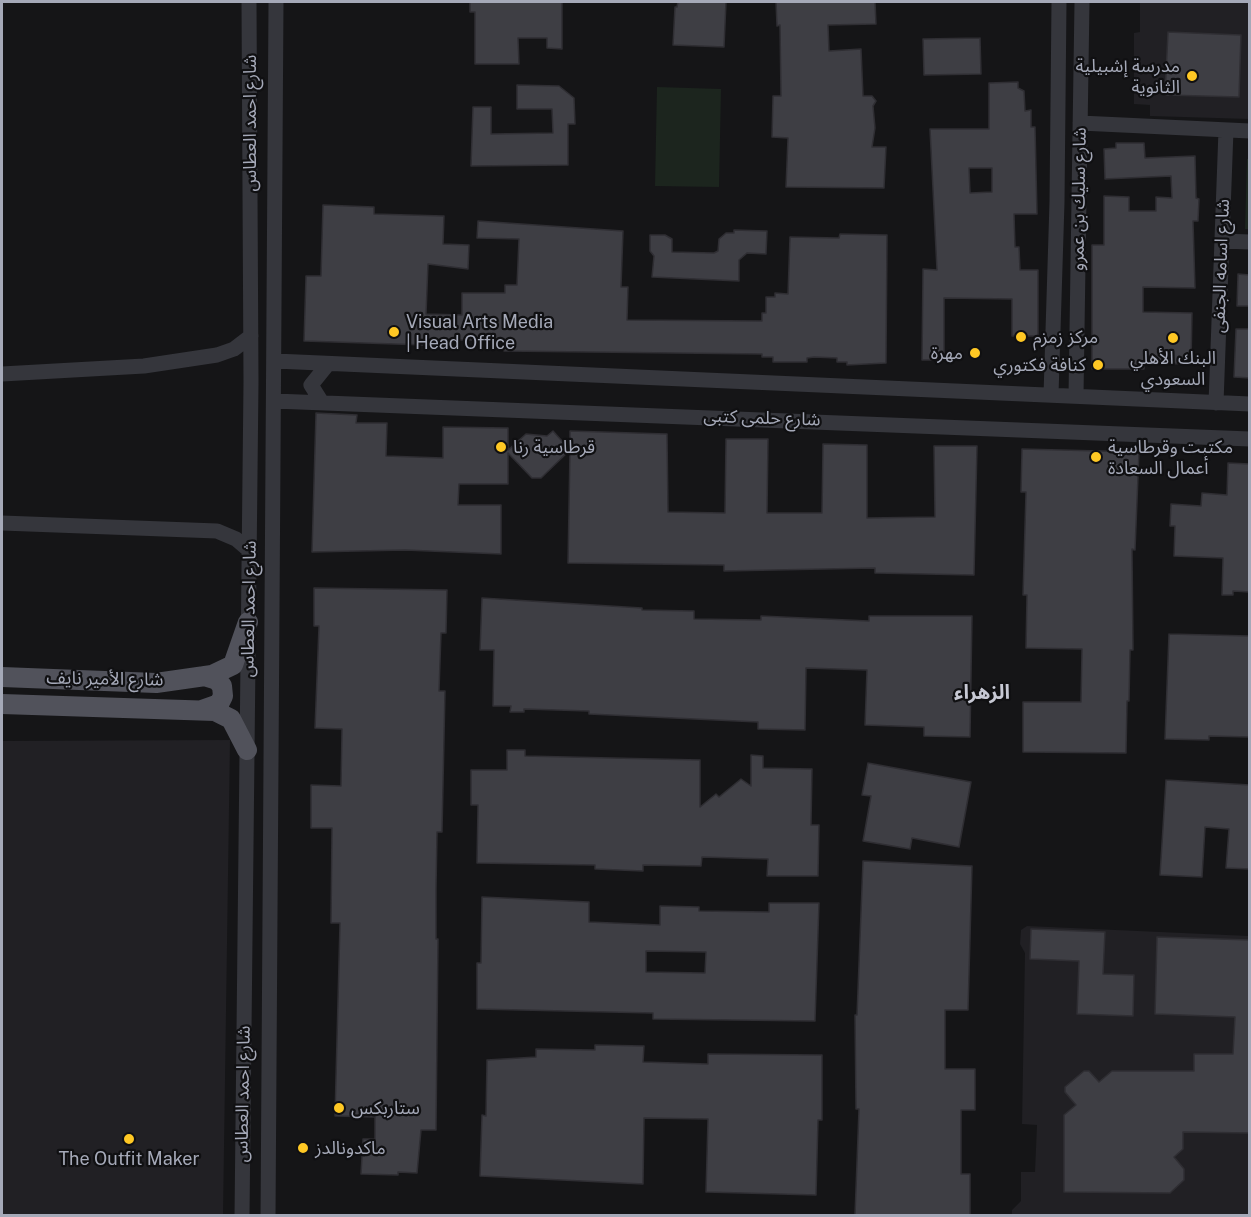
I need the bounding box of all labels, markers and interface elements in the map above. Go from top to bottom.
street label: شارع احمد العطاس [239,55,261,191]
place label: مدرسة إشبيلية الثانوية [1076,55,1180,98]
marker: مدرسة إشبيلية الثانوية [1185,69,1199,83]
street label: شارع سليك بن عمرو [1067,127,1091,271]
street label: شارع اسامه الجنفى [1208,198,1234,334]
place label: Visual Arts Media | Head Office [406,311,553,354]
marker: Visual Arts Media | Head Office [387,325,401,339]
place label: مركز زمزم [1033,326,1098,348]
marker: مركز زمزم [1014,330,1028,344]
marker: البنك الأهلي السعودي [1166,331,1180,345]
place label: مهرة [931,342,963,364]
marker: مهرة [968,346,982,360]
place label: البنك الأهلي السعودي [1130,347,1216,389]
place label: كنافة فكتوري [993,354,1086,376]
marker: كنافة فكتوري [1091,358,1105,372]
street label: شارع حلمى كتبى [703,405,821,431]
place label: قرطاسية رنا [513,436,595,458]
place label: مكتبت وقرطاسية أعمال السعادة [1108,436,1233,478]
marker: قرطاسية رنا [494,440,508,454]
marker: مكتبت وقرطاسية أعمال السعادة [1089,450,1103,464]
street label: شارع احمد العطاس [237,540,261,678]
street label: شارع الأمير نايف [46,667,164,691]
district label: الزهراء [954,681,1010,705]
street label: شارع احمد العطاس [231,1025,255,1163]
place label: ستاربكس [351,1097,420,1119]
marker: ستاربكس [332,1101,346,1115]
marker: The Outfit Maker [122,1132,136,1146]
place label: ماكدونالدز [315,1137,386,1159]
marker: ماكدونالدز [296,1141,310,1155]
place label: The Outfit Maker [58,1148,200,1170]

